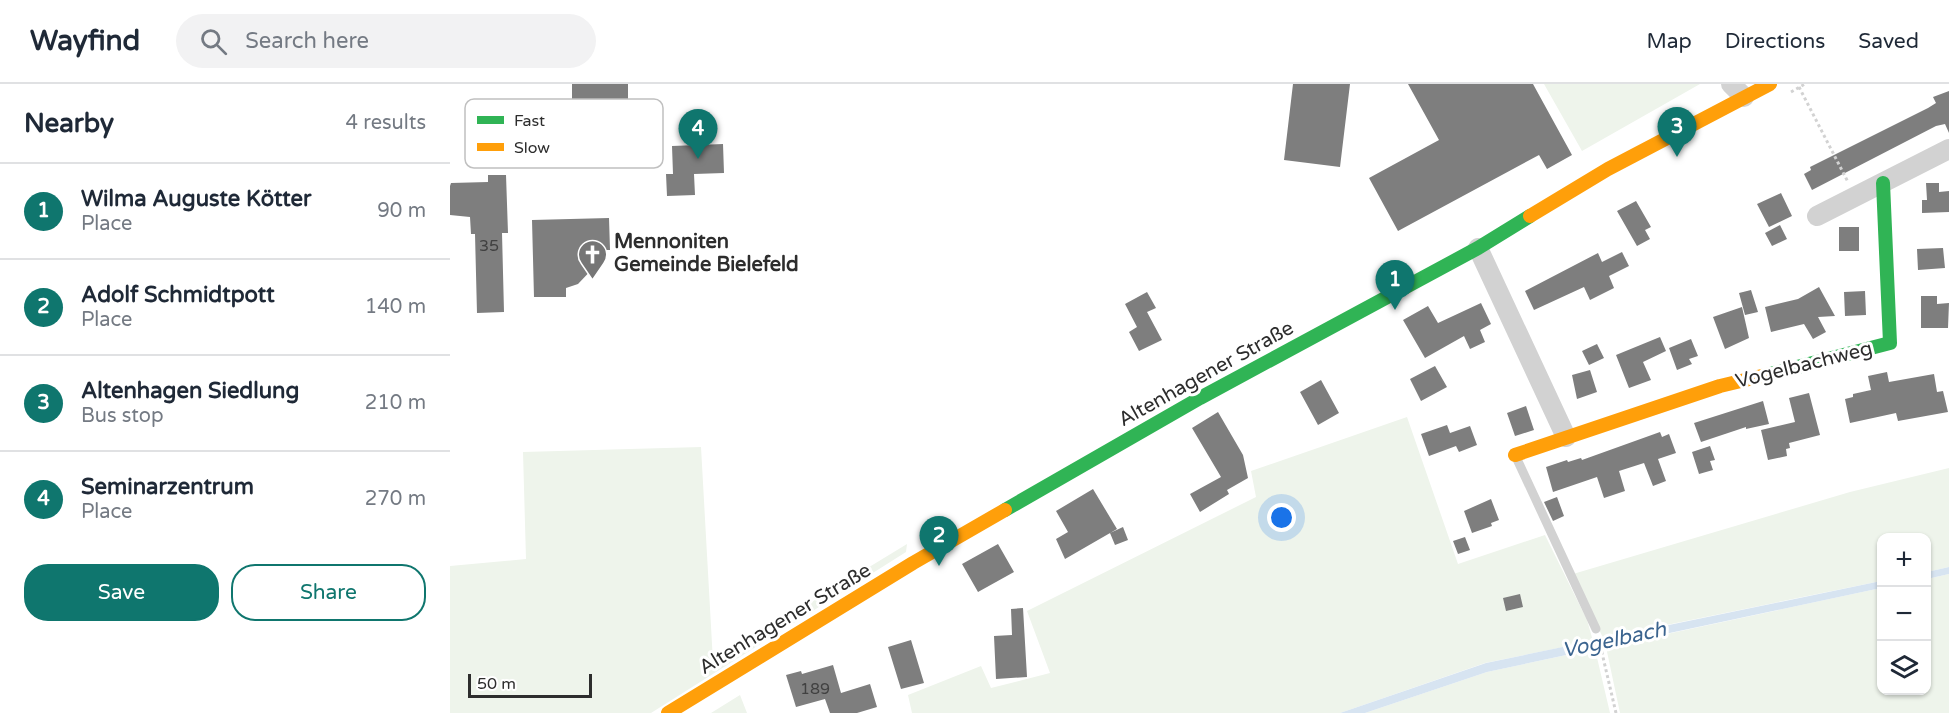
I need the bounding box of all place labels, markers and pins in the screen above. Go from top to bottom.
pin: 3 [1658,107,1696,157]
pin: 4 [678,110,718,159]
place label: Mennoniten Gemeinde Bielefeld [614,230,799,277]
church icon: Mennoniten Gemeinde Bielefeld [577,238,609,280]
pin: 1 [1376,260,1414,310]
pin: 2 [920,516,958,566]

